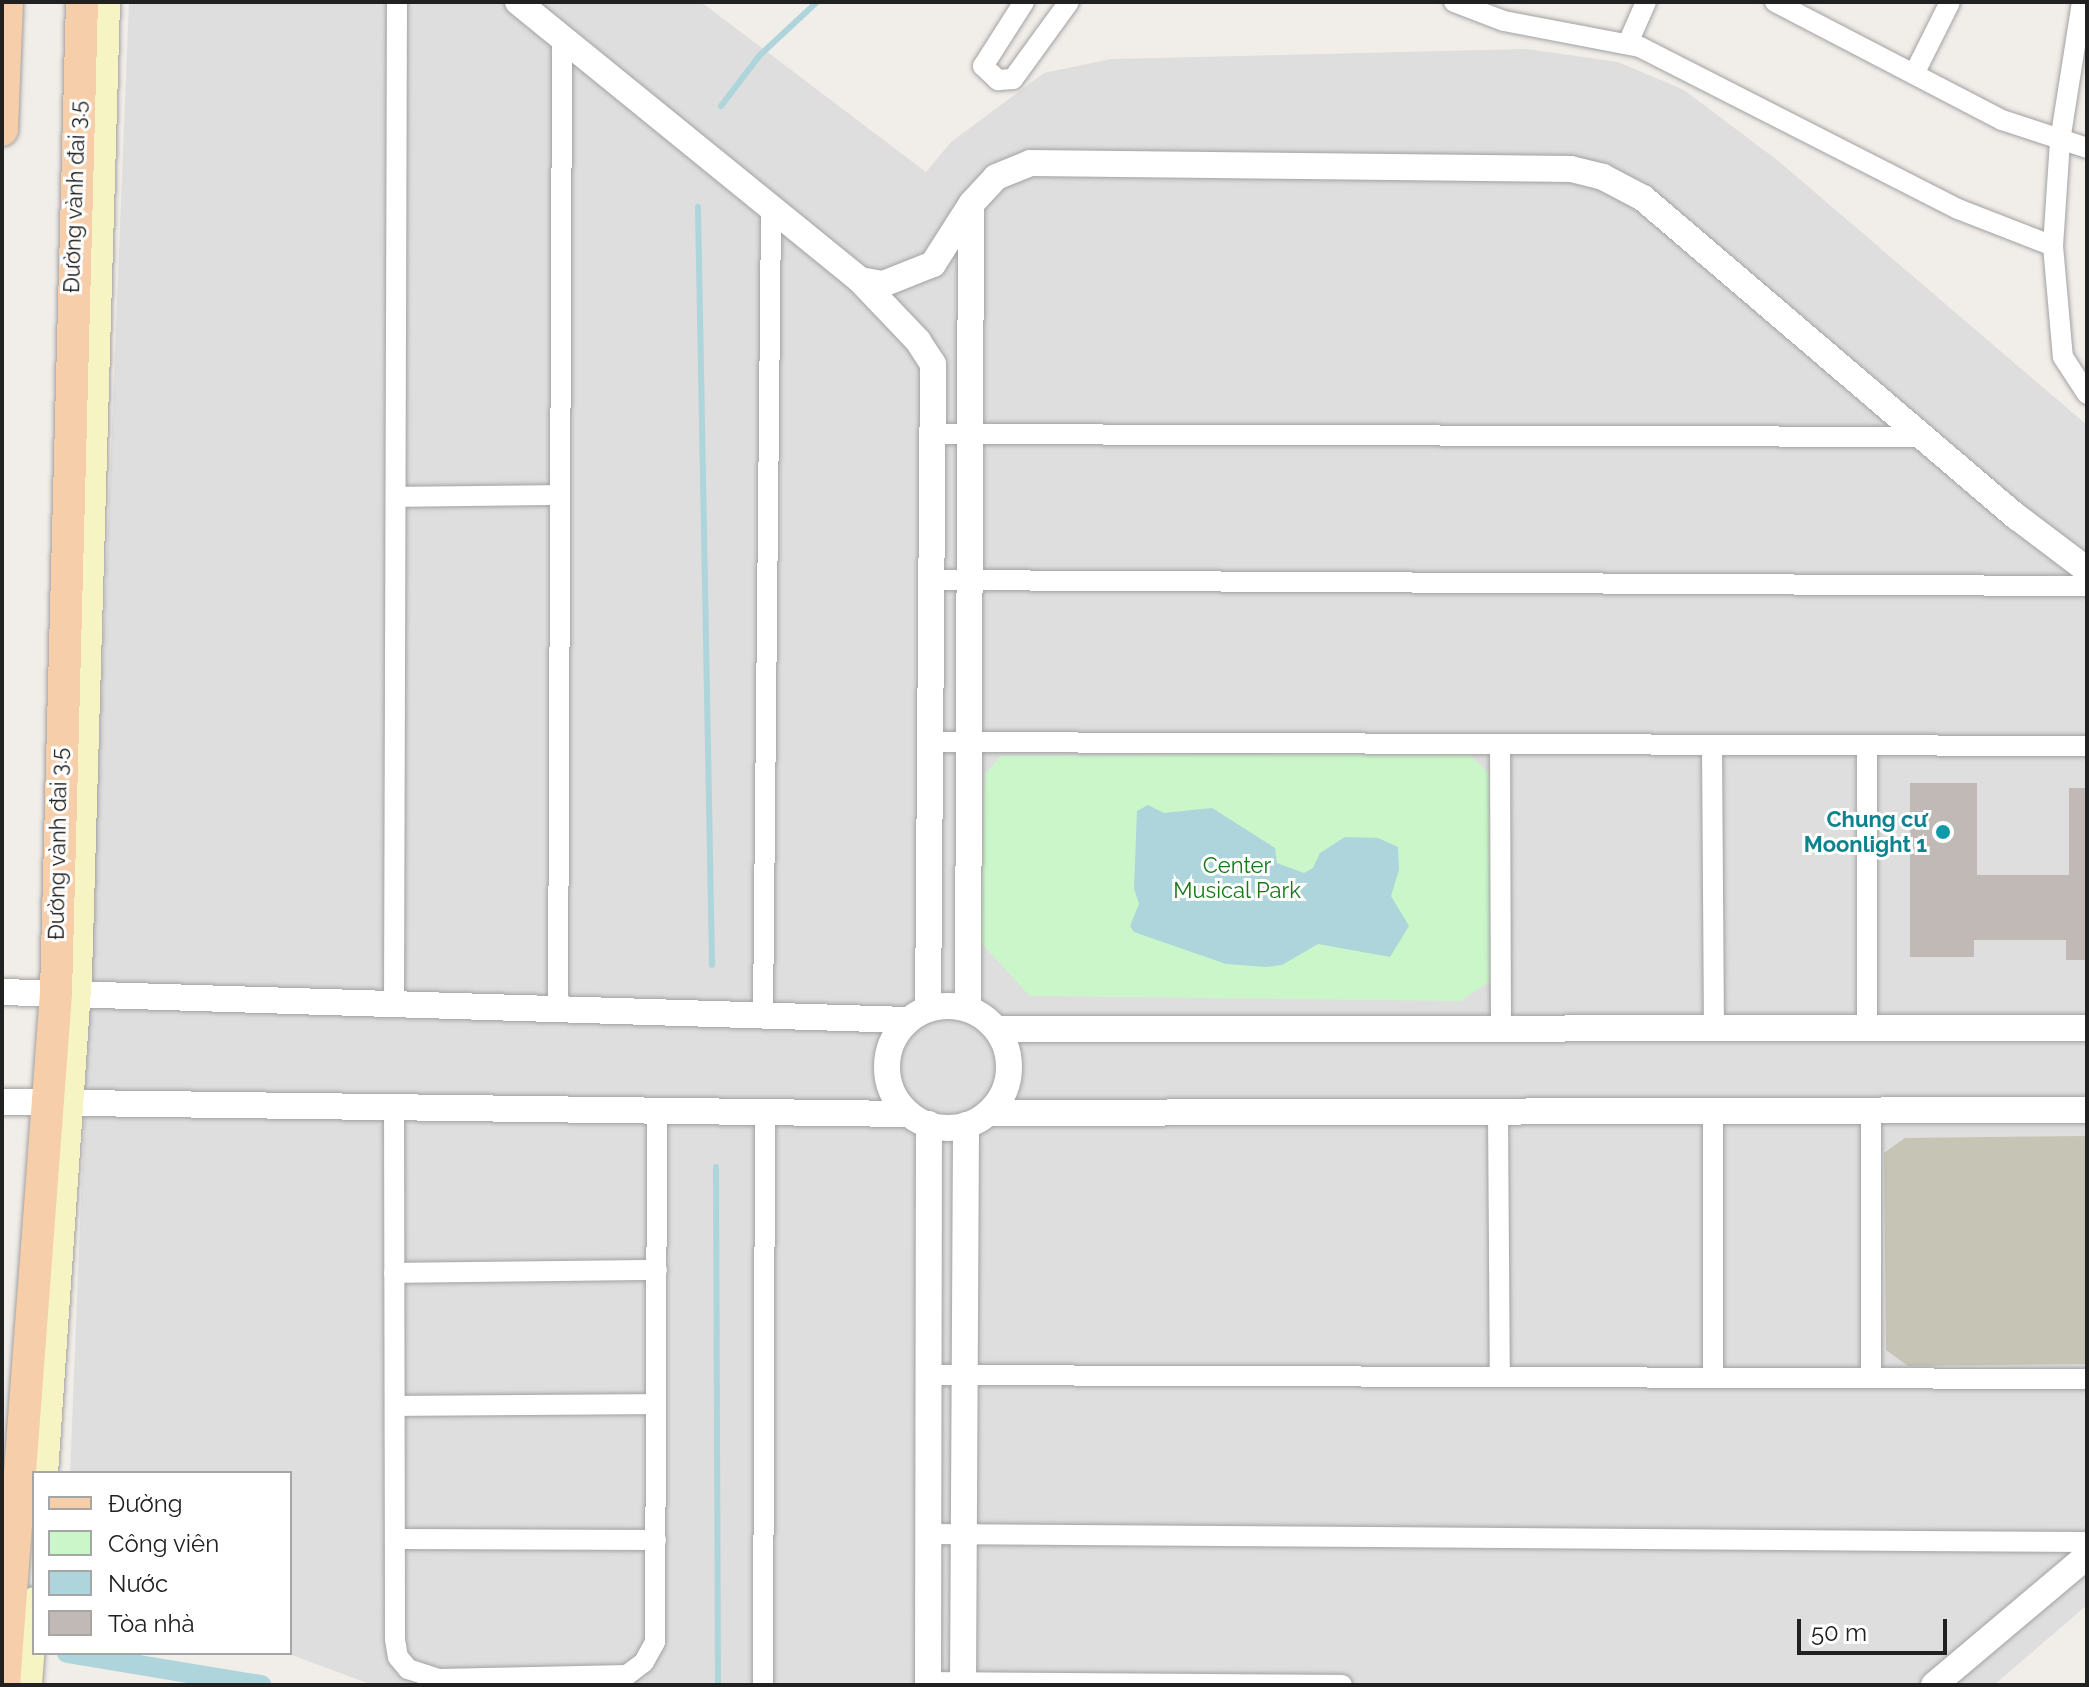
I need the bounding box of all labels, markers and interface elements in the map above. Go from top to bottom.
street label: Đường vành đai 3.5 [58,100,92,294]
street label: Đường vành đai 3.5 [43,747,73,941]
place label: Chung cư Moonlight 1 [1804,806,1927,858]
marker: Chung cư Moonlight 1 [1934,823,1952,841]
park label: Center Musical Park [1173,852,1301,904]
legend [32,1471,292,1655]
text: Đường [108,1489,183,1518]
text: Công viên [108,1529,219,1558]
text: Nước [108,1569,168,1598]
scale bar [1801,1603,1951,1653]
text: Tòa nhà [108,1609,195,1638]
text: 50 m [1811,1618,1867,1647]

